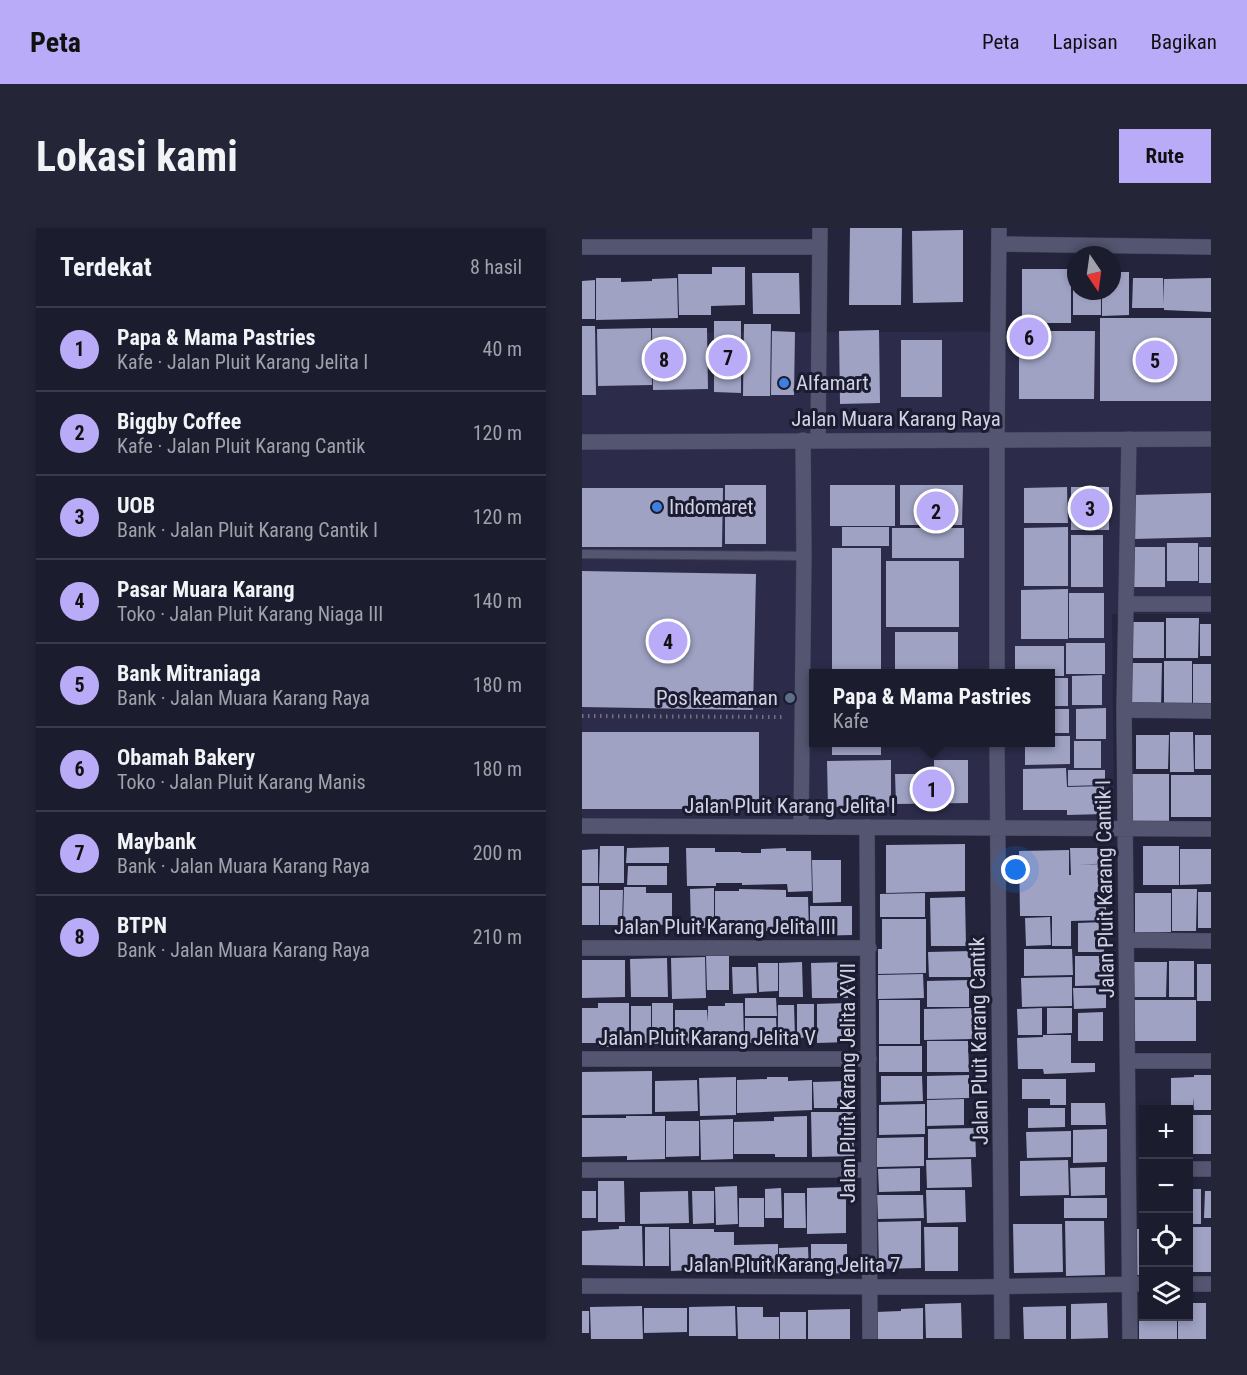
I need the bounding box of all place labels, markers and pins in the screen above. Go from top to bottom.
pin: 6 [1010,314,1048,360]
pin: 7 [708,334,748,380]
pin: 8 [644,336,683,382]
pin: 5 [1136,338,1174,382]
place label: Alfamart [796,371,869,395]
marker: Alfamart [777,376,791,390]
pin: 3 [1070,486,1110,530]
pin: 2 [916,488,956,534]
place label: Indomaret [669,495,754,519]
marker: Indomaret [650,500,664,514]
pin: 4 [648,618,688,664]
place label: Pos keamanan [656,686,778,710]
marker: Pos keamanan [783,691,797,705]
pin: 1 [912,766,952,812]

